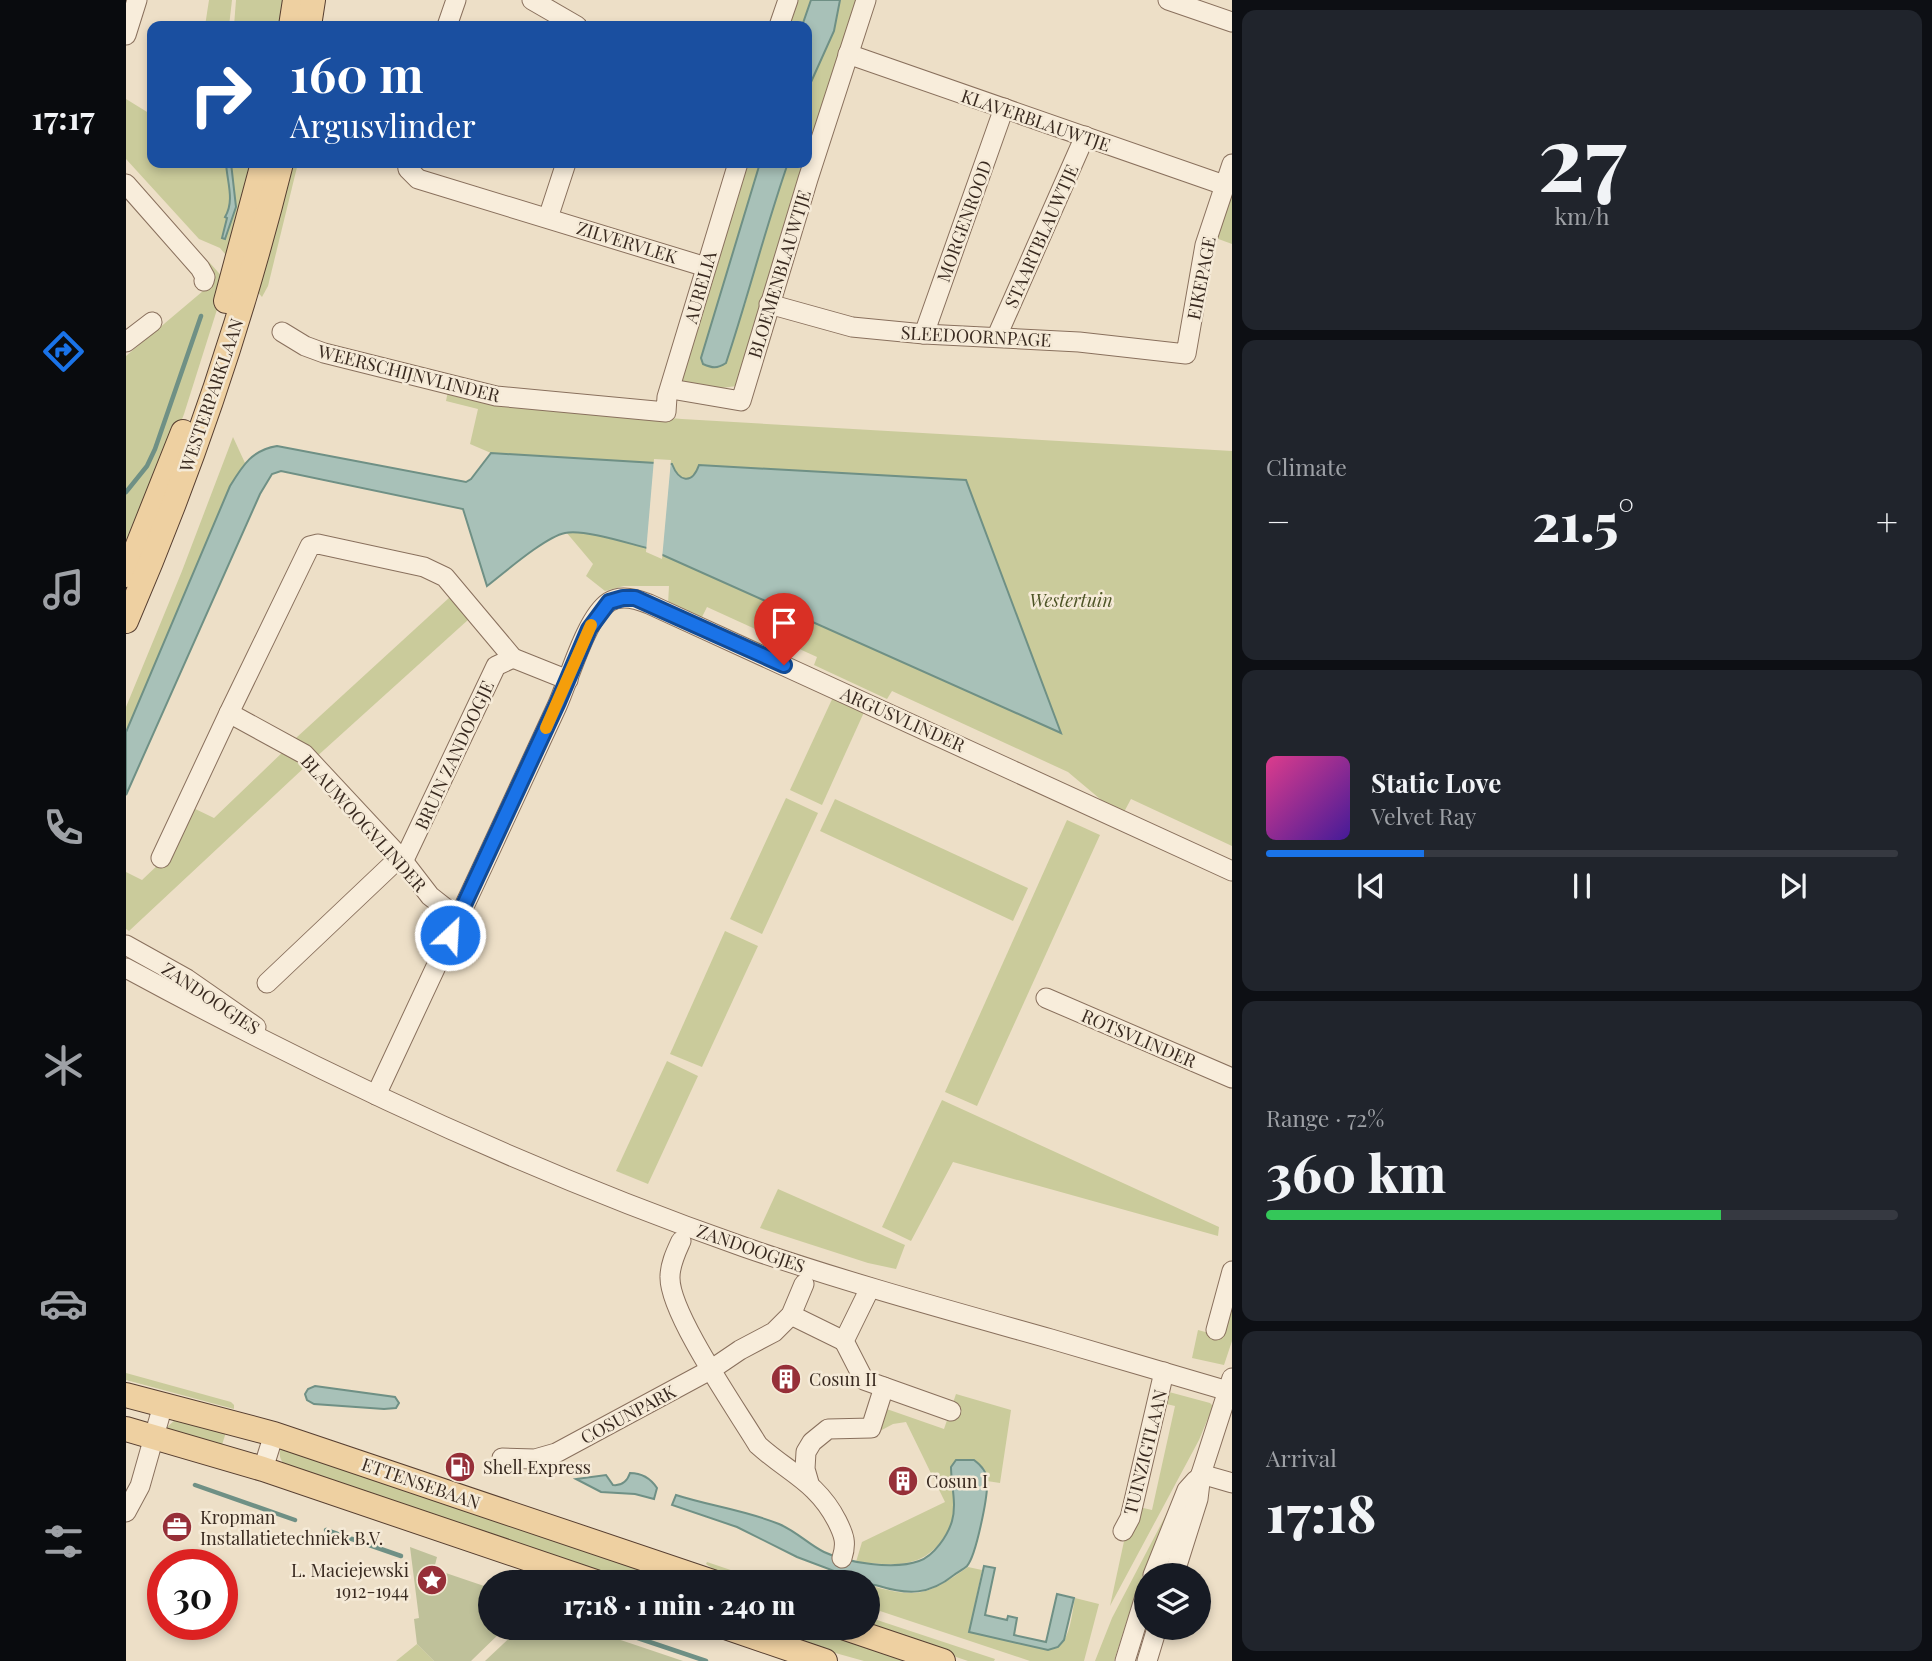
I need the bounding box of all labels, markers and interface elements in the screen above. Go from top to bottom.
text: 160 m [290,40,424,105]
icon: right [175,49,266,140]
street label: KLAVERBLAUWTJE [958,83,1114,157]
text: 27 [1538,94,1627,215]
text: 17:17 [32,95,94,138]
text: Argusvlinder [290,103,476,146]
street label: MORGENROOD [931,157,997,285]
street label: STAARTBLAUWTJE [999,160,1083,312]
street label: BLOEMENBLAUWTJE [742,187,816,361]
text: km/h [1554,200,1610,231]
street label: ZILVERVLEK [574,215,681,269]
street label: EIKEPAGE [1181,234,1221,322]
street label: AURELIA [678,247,722,327]
street label: WESTERPARKLAAN [173,315,249,476]
street label: SLEEDOORNPAGE [900,320,1052,352]
icon: directions [39,327,88,376]
street label: WEERSCHIJNVLINDER [315,339,503,407]
text: Climate [1266,451,1347,482]
text: 21.5° [1532,486,1634,555]
text: − [1266,495,1291,546]
text: + [1876,495,1898,546]
icon: music [39,565,88,614]
park label: Westertuin [1029,588,1113,612]
pin [754,593,814,665]
icon: arrive [765,604,803,642]
street label: BRUIN ZANDOOGJE [409,677,499,833]
street label: ARGUSVLINDER [836,680,969,757]
street label: BLAUWOOGVLINDER [296,749,432,897]
text: Static Love [1371,765,1501,800]
text: Velvet Ray [1371,800,1476,831]
icon: phone [39,803,88,852]
icon: previous [1352,867,1390,905]
icon: pause [1563,867,1601,905]
icon: next [1774,867,1812,905]
position arrow [413,898,487,972]
street label: ZANDOOGJES [157,956,265,1040]
street label: ROTSVLINDER [1078,1003,1200,1073]
icon: climate [39,1041,88,1090]
text: Range · 72% [1266,1102,1384,1133]
text: 360 km [1266,1137,1446,1206]
street label: ZANDOOGJES [694,1218,808,1278]
icon: car [39,1279,88,1328]
building icon: Cosun II [769,1362,803,1396]
place label: Cosun II [809,1367,877,1391]
street label: COSUNPARK [576,1379,680,1449]
street label: TUINZIGTLAAN [1118,1387,1172,1517]
text: Arrival [1266,1442,1337,1473]
fuel station icon: Shell Express [443,1450,477,1484]
street label: ETTENSEBAAN [359,1452,484,1515]
place label: Shell Express [483,1455,591,1479]
building icon: Cosun I [886,1464,920,1498]
place label: Cosun I [926,1469,988,1493]
text: 17:18 [1266,1477,1376,1546]
place label: Kropman Installatietechniek B.V. [200,1505,383,1550]
office icon: Kropman Installatietechniek B.V. [160,1510,194,1544]
icon: filters [39,1517,88,1566]
speed limit sign: 30 [147,1549,238,1640]
place label: L. Maciejewski 1912-1944 [291,1558,409,1603]
place icon: L. Maciejewski 1912-1944 [415,1563,449,1597]
map controls [1134,1563,1211,1640]
button: layers [1134,1563,1211,1640]
text: 17:18 · 1 min · 240 m [563,1587,795,1622]

